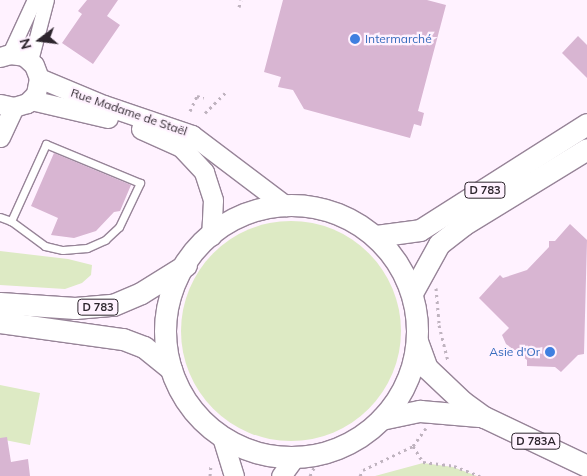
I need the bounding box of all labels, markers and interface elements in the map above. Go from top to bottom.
north arrow [15,15,65,65]
place label: Intermarché [365,32,432,46]
marker: Intermarché [349,33,361,45]
text: N [15,36,36,51]
street label: Rue Madame de Staël [69,85,189,139]
road number: D 783 [464,182,506,198]
road number: D 783 [77,298,119,316]
place label: Asie d'Or [489,345,540,359]
marker: Asie d'Or [544,346,556,358]
road number: D 783A [511,432,561,450]

